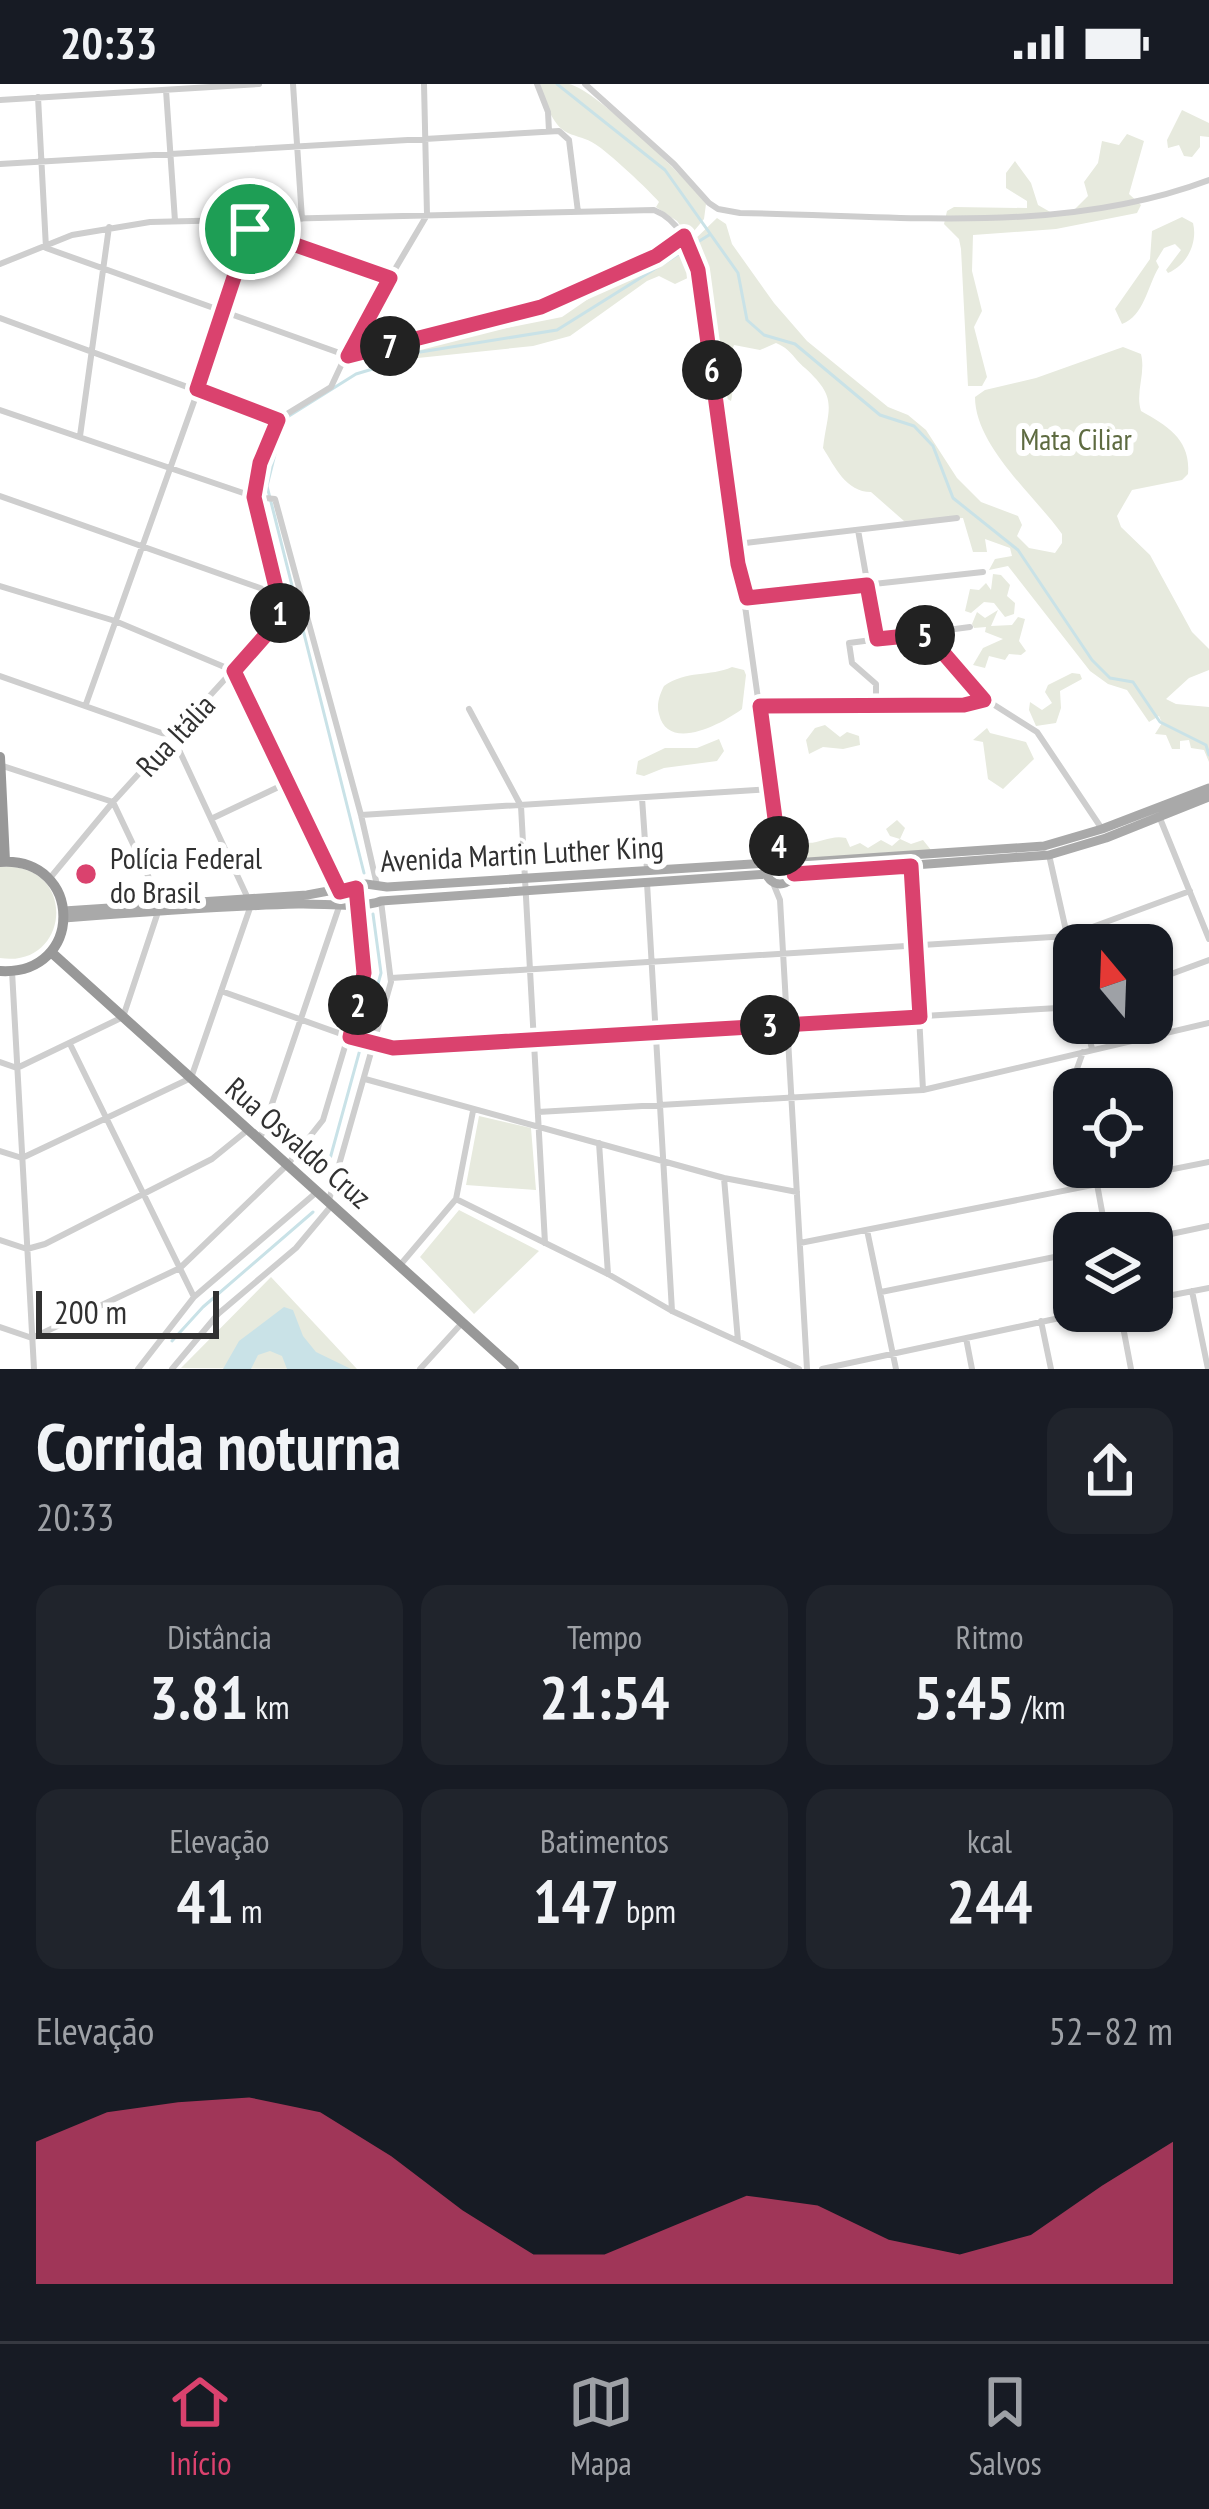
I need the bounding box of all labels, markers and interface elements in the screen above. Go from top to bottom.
text: 20:33 [60,13,157,71]
pin [199,178,301,280]
icon: arrive [217,196,283,262]
pin: 7 [360,316,420,376]
text: 7 [382,324,398,367]
pin: 6 [682,340,742,400]
text: 6 [704,348,720,391]
park label: Mata Ciliar [1020,419,1133,458]
pin: 1 [250,583,310,643]
text: 1 [272,591,288,634]
pin: 5 [895,605,955,665]
text: 5 [917,613,933,656]
street label: Rua Itália [127,686,223,784]
pin: 4 [749,816,809,876]
text: 4 [771,824,787,867]
street label: Avenida Martin Luther King [379,826,665,880]
place label: Polícia Federal do Brasil [110,838,262,911]
marker: Polícia Federal do Brasil [73,861,99,887]
north arrow [1053,924,1173,1044]
map controls [1053,924,1173,1332]
pin: 2 [328,975,388,1035]
text: 2 [350,983,366,1026]
pin: 3 [740,995,800,1055]
text: 3 [762,1003,778,1046]
street label: Rua Osvaldo Cruz [218,1068,380,1216]
button: locate [1053,1068,1173,1188]
button: layers [1053,1212,1173,1332]
scale bar [36,1285,219,1338]
text: 200 m [54,1290,127,1333]
text: Corrida noturna [36,1403,401,1488]
button: share [1047,1408,1173,1534]
text: 20:33 [36,1491,114,1542]
text: Distância [167,1615,272,1658]
text: Tempo [567,1615,642,1658]
text: Ritmo [956,1615,1023,1658]
text: 3.81 [149,1658,248,1736]
text: 21:54 [540,1658,669,1736]
text: 5:45 [913,1658,1015,1736]
text: km [248,1685,290,1728]
text: /km [1015,1685,1066,1728]
text: Elevação [169,1819,270,1862]
text: Batimentos [540,1819,669,1862]
text: kcal [967,1819,1012,1862]
text: 41 [177,1862,234,1940]
text: 147 [533,1862,619,1940]
text: 244 [946,1862,1033,1940]
text: m [234,1889,262,1932]
text: bpm [619,1889,676,1932]
text: Elevação [36,2005,154,2056]
text: 52–82 m [1048,2005,1173,2056]
tab: Início [167,2369,233,2484]
tab: Mapa [568,2369,634,2484]
tab: Salvos [968,2369,1042,2484]

